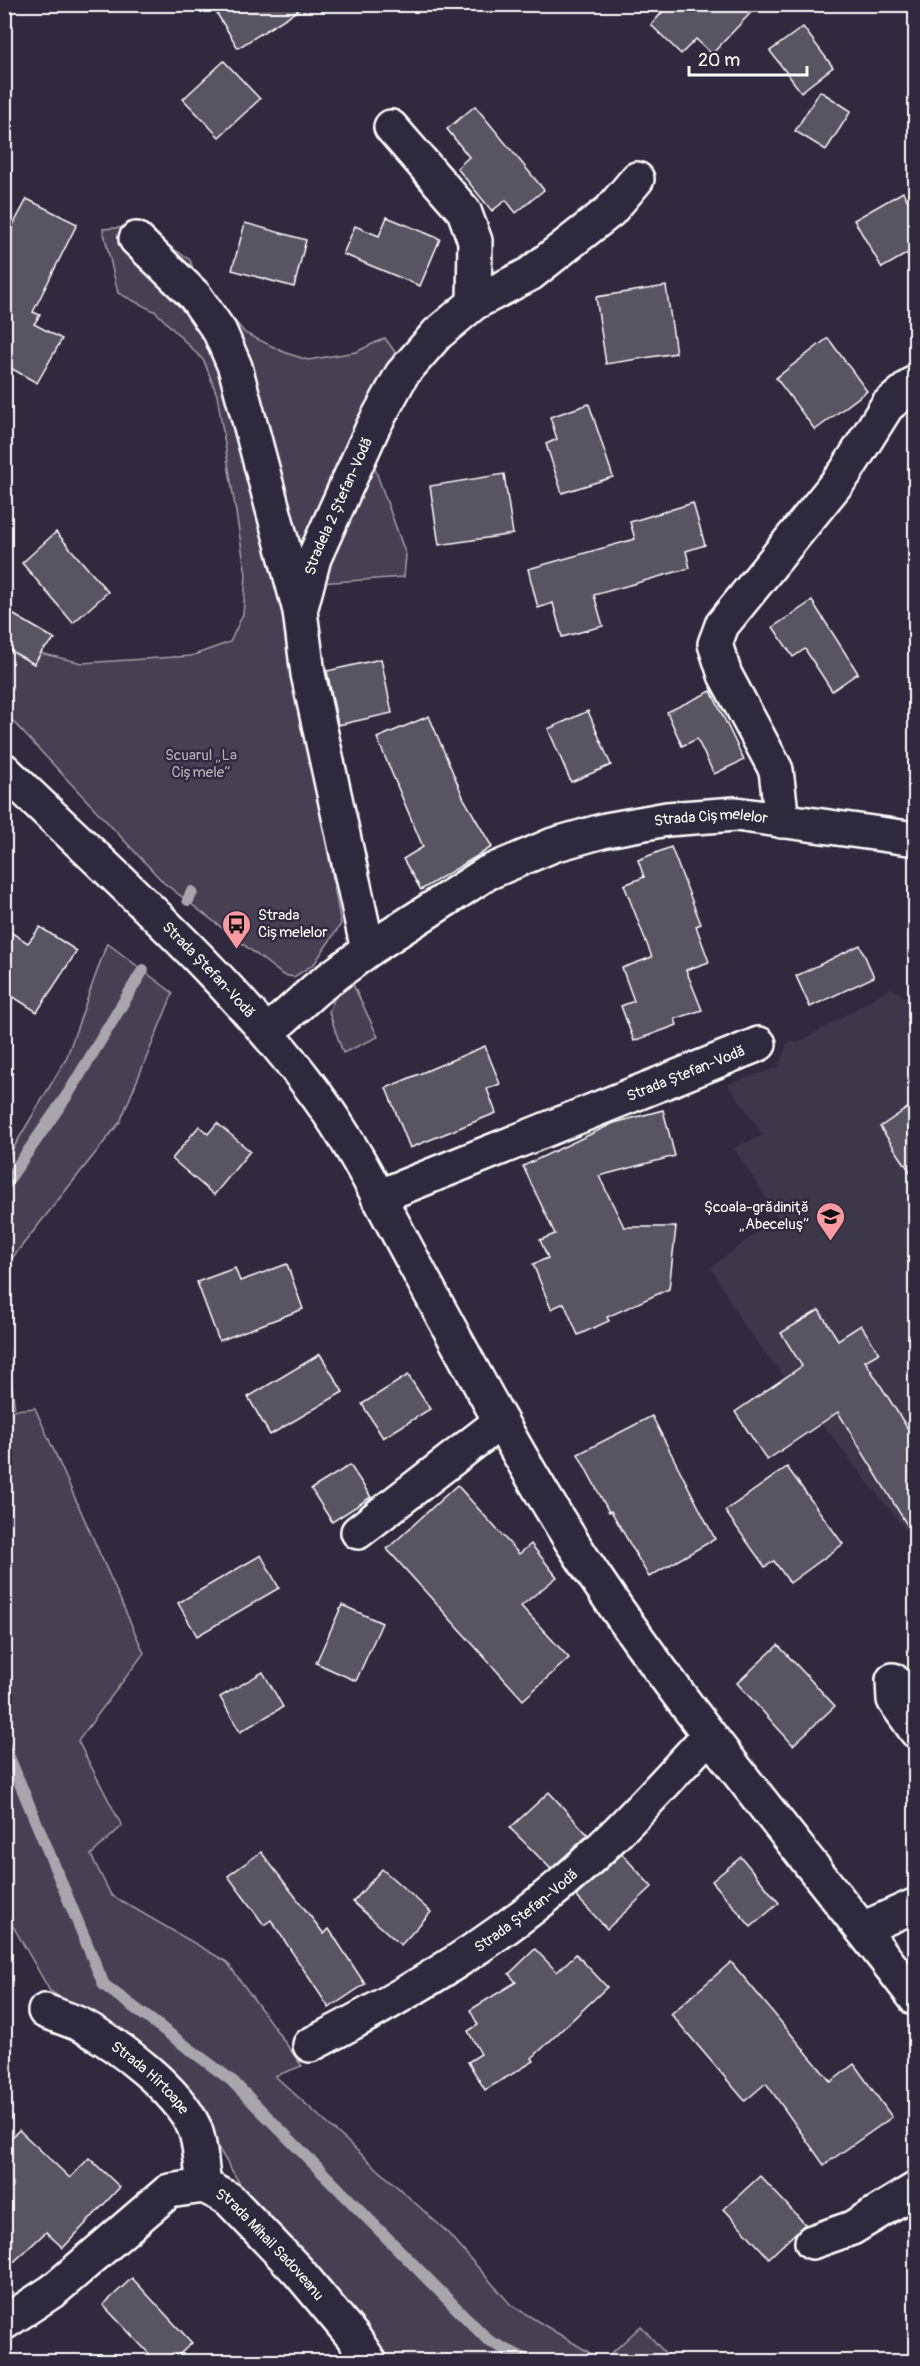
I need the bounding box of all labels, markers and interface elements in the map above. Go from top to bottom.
scale bar [689,39,808,77]
text: 20 m [698,49,740,72]
street label: Stradela 2 Ștefan-Vodă [301,434,377,577]
park label: Scuarul „La Cișmele” [165,746,237,782]
street label: Strada Cișmelelor [652,805,770,831]
place label: Strada Cișmelelor [258,906,328,942]
bus stop icon: Strada Cișmelelor [221,908,253,950]
street label: Strada Ștefan-Vodă [158,918,259,1022]
street label: Strada Ștefan-Vodă [624,1041,748,1106]
place label: Şcoala-grădiniţă „Abeceluş” [704,1198,809,1234]
school or university icon: Şcoala-grădiniţă „Abeceluş” [814,1200,846,1242]
street label: Strada Ștefan-Vodă [471,1865,582,1957]
street label: Strada Hîrtoape [107,2037,193,2119]
street label: Strada Mihail Sadoveanu [212,2185,328,2305]

